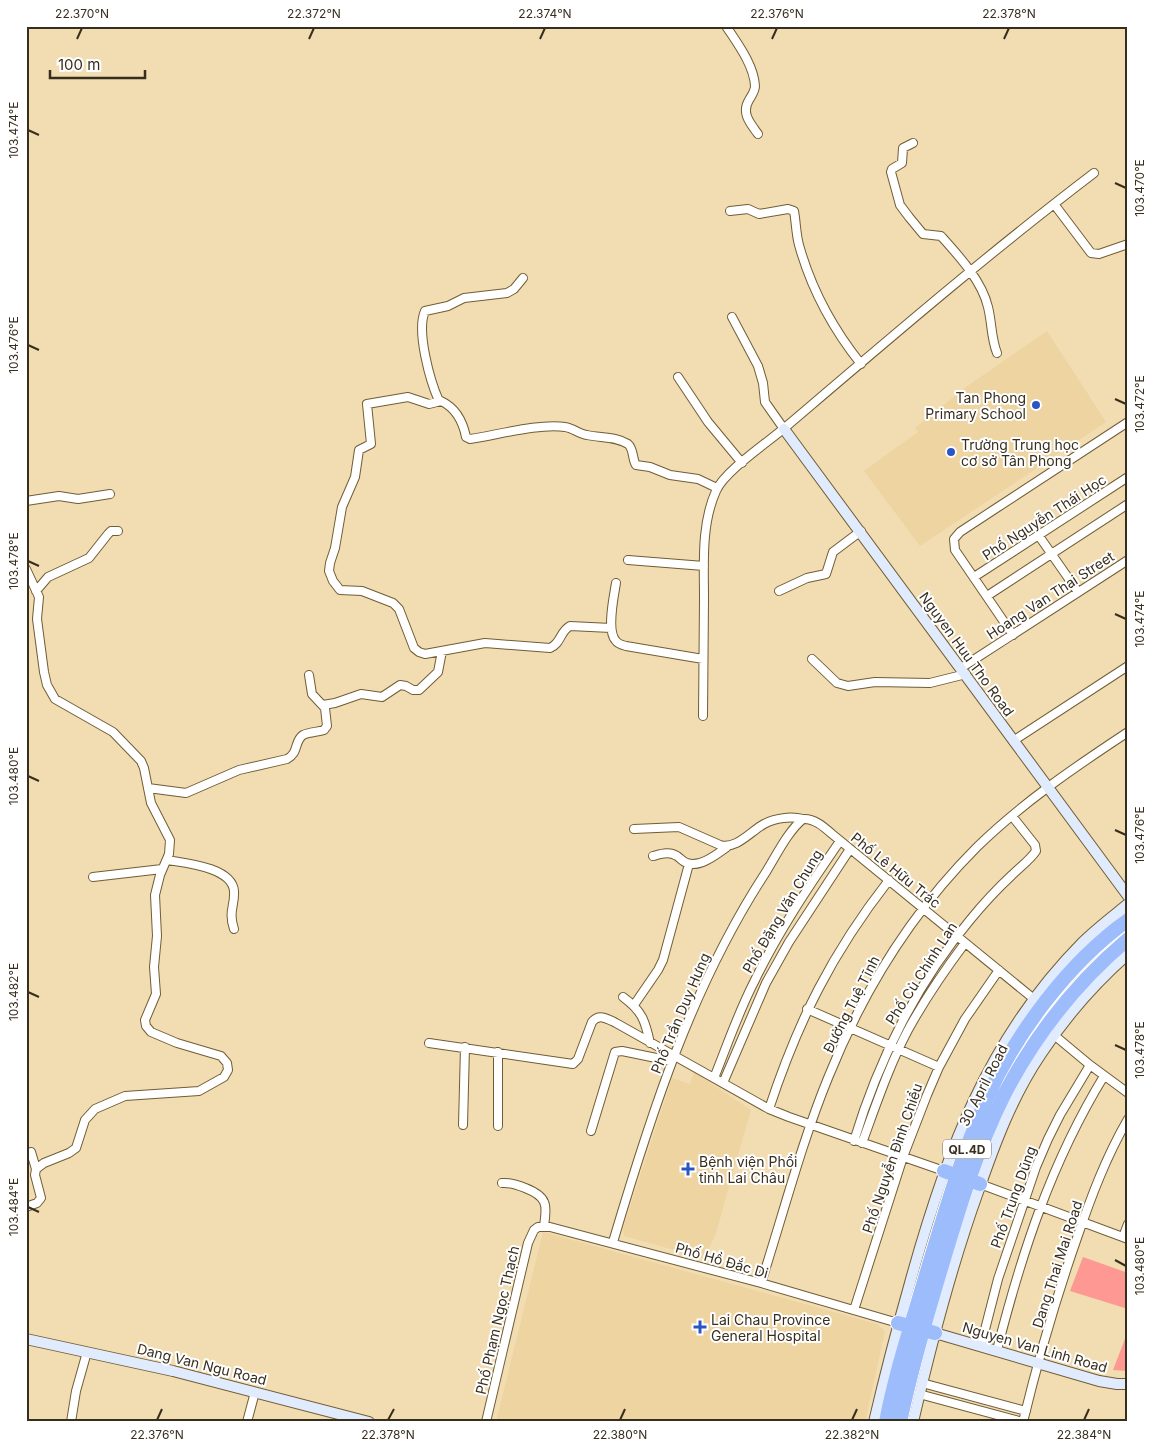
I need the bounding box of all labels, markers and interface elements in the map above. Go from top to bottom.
text: 22.370°N [55,6,109,21]
text: 22.372°N [287,6,341,21]
text: 22.374°N [518,6,572,21]
text: 22.376°N [750,6,804,21]
text: 22.378°N [982,6,1036,21]
scale bar [50,48,145,80]
text: 100 m [58,55,100,74]
text: 103.474°E [6,101,21,159]
text: 103.470°E [1132,159,1147,217]
text: 103.476°E [6,316,21,374]
text: 103.472°E [1132,375,1147,433]
place label: Tan Phong Primary School [925,389,1026,422]
marker: Tan Phong Primary School [1030,399,1042,411]
place label: Trường Trung học cơ sở Tân Phong [961,436,1079,469]
marker: Trường Trung học cơ sở Tân Phong [945,446,957,458]
street label: Phố Nguyễn Thái Học [979,471,1109,563]
text: 103.478°E [6,532,21,590]
street label: Hoang Van Thai Street [983,547,1117,643]
street label: Nguyen Huu Tho Road [916,588,1018,720]
text: 103.474°E [1132,590,1147,648]
text: 103.480°E [6,747,21,805]
text: 103.476°E [1132,806,1147,864]
street label: Phố Lê Hữu Trác [848,829,944,911]
street label: Phố Đặng Văn Chung [738,846,826,976]
street label: Phố Cù Chính Lan [882,919,960,1027]
street label: Phố Trần Duy Hưng [647,950,713,1076]
street label: Đường Tuệ Tĩnh [819,953,883,1055]
text: 103.482°E [6,963,21,1021]
text: 103.478°E [1132,1021,1147,1079]
street label: 30 April Road [955,1041,1011,1129]
street label: Phố Nguyễn Đình Chiểu [858,1081,926,1235]
road number: QL.4D [943,1140,991,1158]
street label: Phố Trung Dũng [987,1144,1039,1250]
place label: Bệnh viện Phổi tỉnh Lai Châu [699,1153,797,1186]
marker: Bệnh viện Phổi tỉnh Lai Châu [681,1162,695,1176]
text: 103.484°E [6,1178,21,1236]
street label: Dang Thai Mai Road [1028,1198,1086,1330]
text: 103.480°E [1132,1237,1147,1295]
street label: Phố Hồ Đắc Di [674,1239,770,1281]
street label: Phố Phạm Ngọc Thạch [472,1244,522,1396]
place label: Lai Chau Province General Hospital [711,1311,830,1344]
street label: Nguyen Van Linh Road [961,1318,1109,1376]
marker: Lai Chau Province General Hospital [693,1320,707,1334]
street label: Dang Van Ngu Road [135,1340,269,1388]
text: 22.376°N [130,1427,184,1442]
text: 22.378°N [361,1427,415,1442]
text: 22.380°N [593,1427,647,1442]
text: 22.382°N [825,1427,879,1442]
text: 22.384°N [1057,1427,1111,1442]

